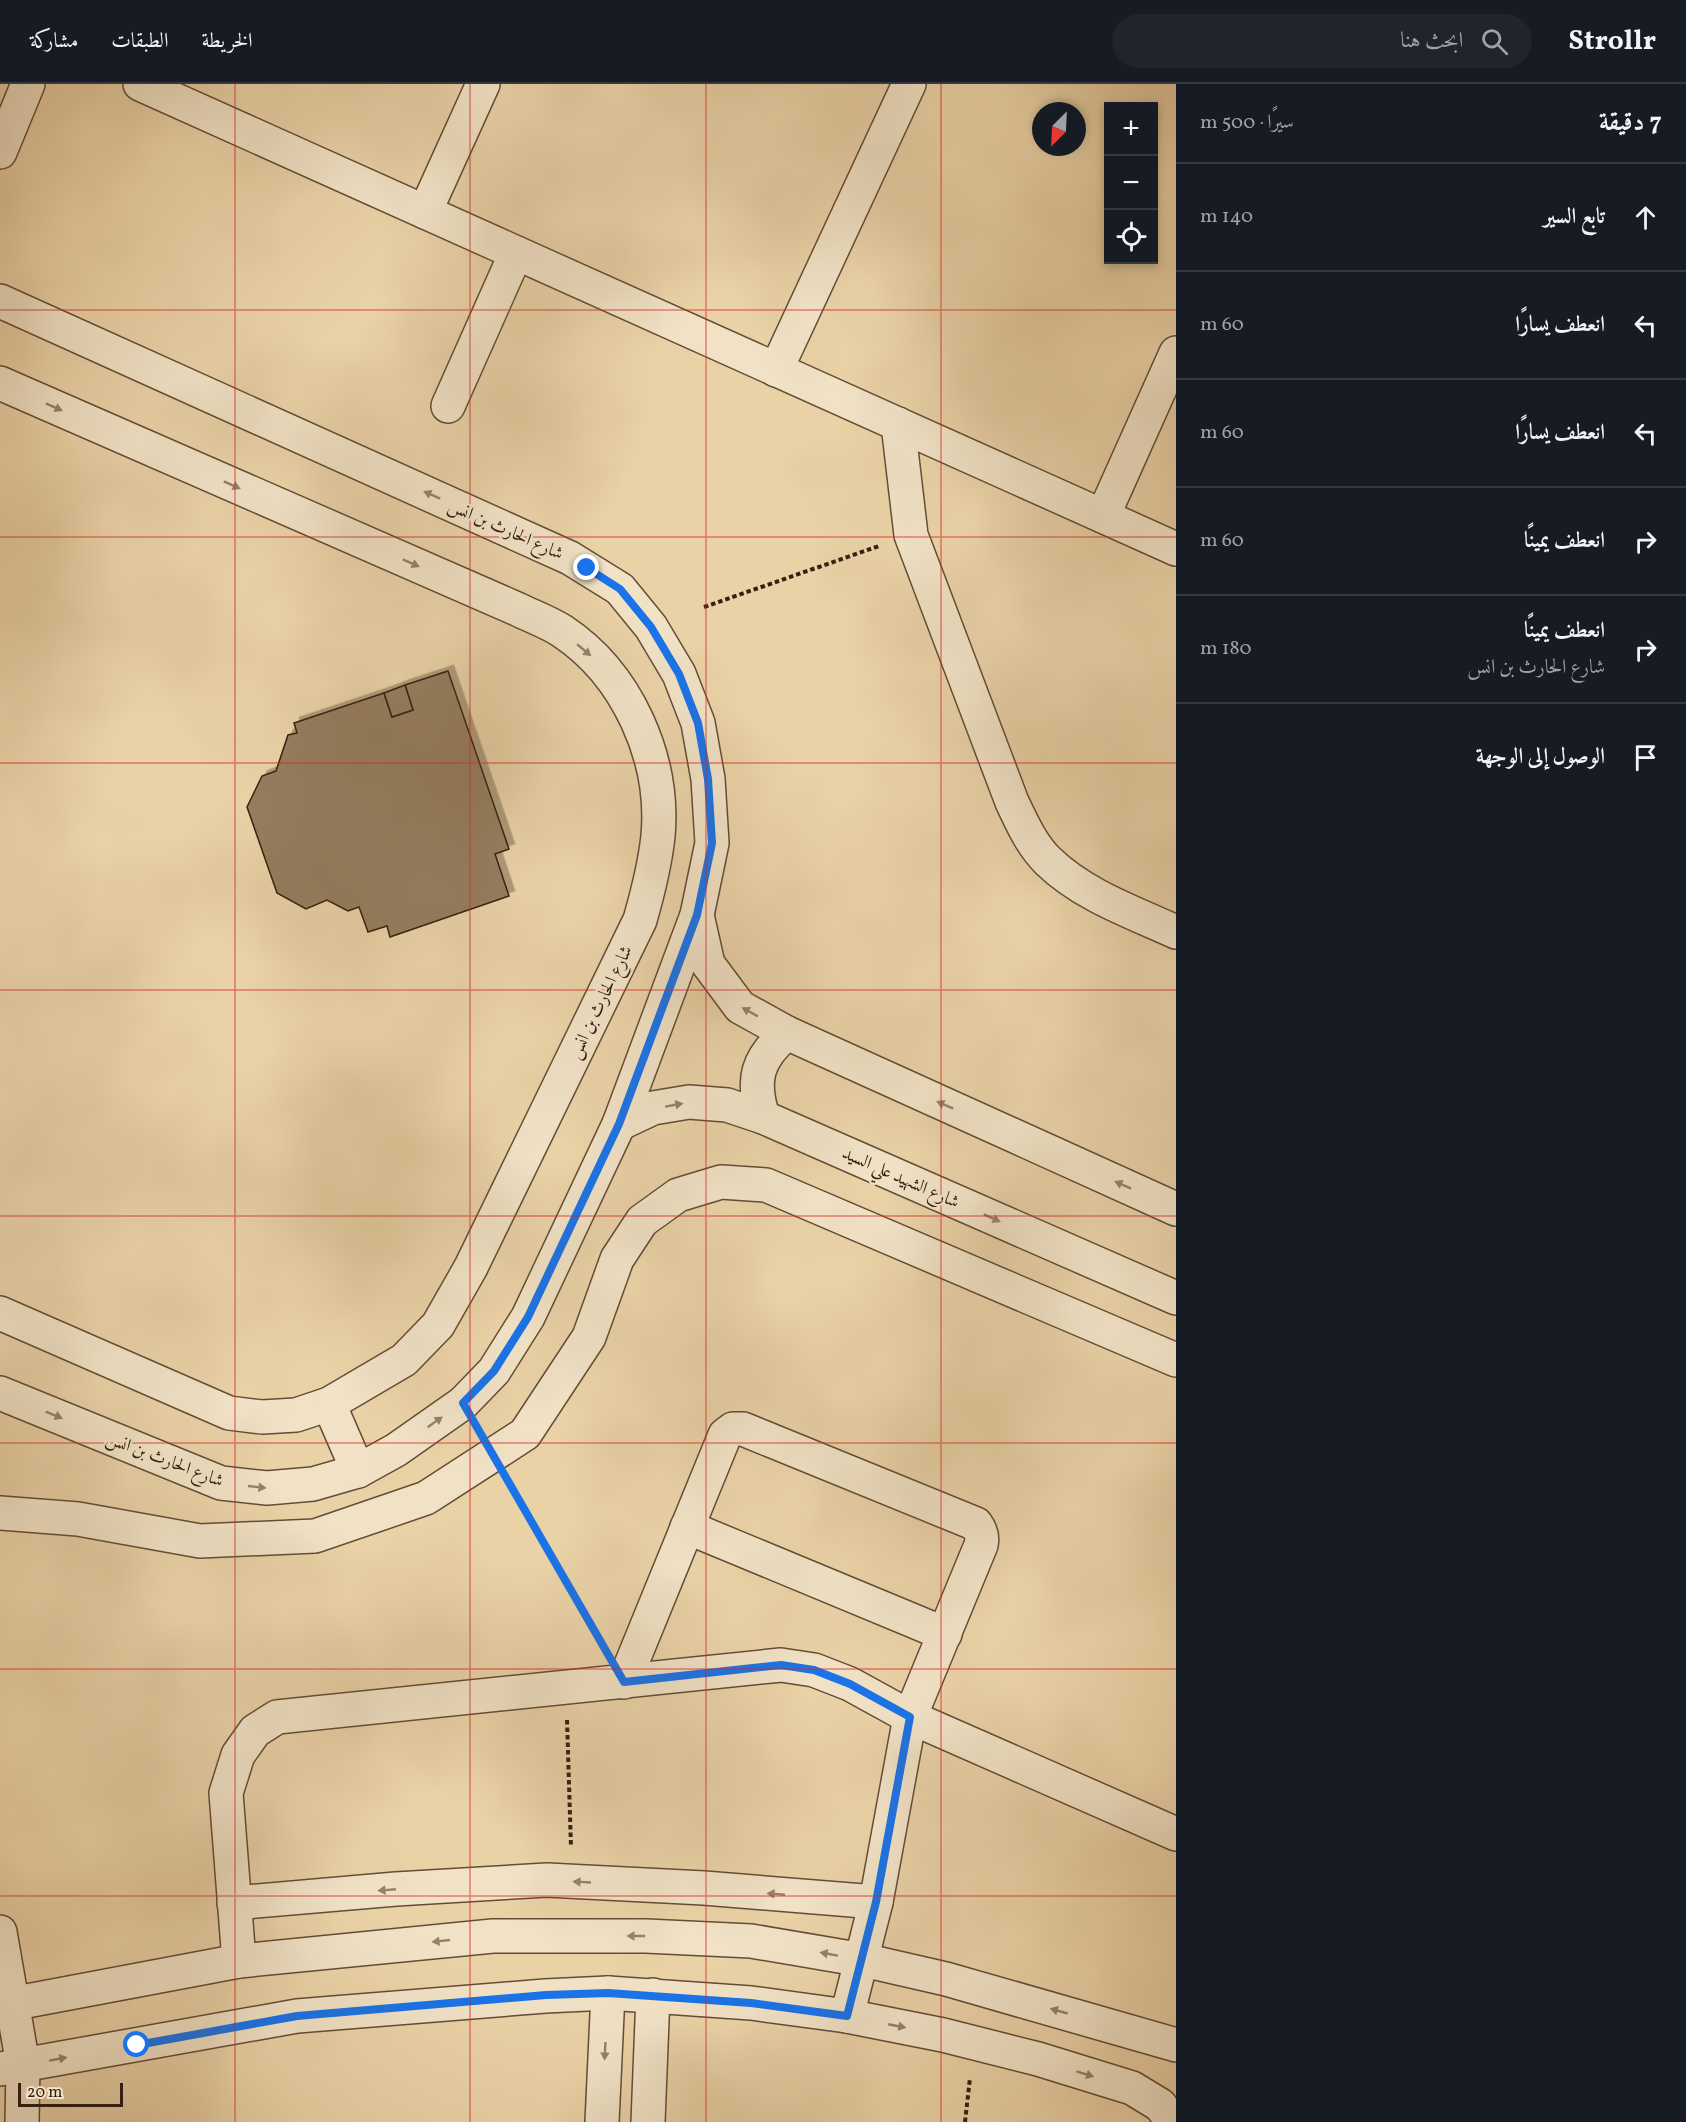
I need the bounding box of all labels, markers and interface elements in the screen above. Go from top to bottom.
search box [1112,14,1532,68]
text: Strollr [1568,22,1656,61]
icon: search [1478,25,1511,58]
text: ابحث هنا [1400,26,1463,57]
text: مشاركة [30,27,78,56]
text: الطبقات [111,27,168,56]
text: الخريطة [201,27,253,56]
north arrow [1032,102,1086,156]
map controls [1104,102,1158,264]
button: + [1104,102,1158,156]
text: 7 دقيقة [1599,105,1662,141]
text: سيرًا · 500 m [1200,109,1294,137]
button: − [1104,156,1158,210]
icon: ahead [1629,201,1662,234]
text: تابع السير [1543,202,1605,233]
text: 140 m [1200,203,1253,231]
button: locate [1104,210,1158,264]
icon: left [1629,309,1662,342]
text: انعطف يسارًا [1515,310,1605,341]
text: 60 m [1200,311,1244,339]
one-way arrow [45,402,63,412]
icon: left [1629,417,1662,450]
text: انعطف يسارًا [1515,418,1605,449]
text: 60 m [1200,419,1244,447]
one-way arrow [224,480,242,490]
one-way arrow [423,491,440,500]
street label: شارع الحارث بن انس [443,494,567,568]
icon: right [1629,525,1662,558]
text: انعطف يمينًا [1524,526,1605,557]
text: 60 m [1200,527,1244,555]
route end [573,554,599,580]
one-way arrow [403,558,420,567]
text: انعطف يمينًا [1524,616,1605,647]
icon: right [1629,633,1662,666]
text: 180 m [1200,635,1252,663]
one-way arrow [576,643,591,656]
text: شارع الحارث بن انس [1467,654,1605,682]
icon: arrive [1629,741,1662,774]
text: الوصول إلى الوجهة [1476,742,1605,773]
street label: شارع الحارث بن انس [563,942,641,1064]
one-way arrow [742,1007,758,1018]
one-way arrow [665,1100,684,1109]
one-way arrow [937,1100,954,1109]
street label: شارع الشهيد علي السيد [836,1141,963,1218]
one-way arrow [1114,1181,1131,1190]
one-way arrow [984,1213,1001,1222]
one-way arrow [45,1411,63,1420]
one-way arrow [427,1416,443,1428]
street label: شارع الحارث بن انس [102,1427,227,1495]
one-way arrow [247,1482,266,1492]
one-way arrow [572,1877,591,1886]
one-way arrow [378,1885,397,1895]
one-way arrow [767,1889,786,1899]
one-way arrow [626,1931,645,1941]
one-way arrow [431,1936,450,1946]
one-way arrow [820,1950,839,1959]
one-way arrow [1050,2006,1068,2015]
one-way arrow [887,2022,906,2031]
route start [123,2031,149,2057]
one-way arrow [601,2042,610,2061]
one-way arrow [48,2054,67,2063]
one-way arrow [1076,2070,1094,2079]
scale bar [18,2080,123,2108]
text: 20 m [27,2082,62,2104]

